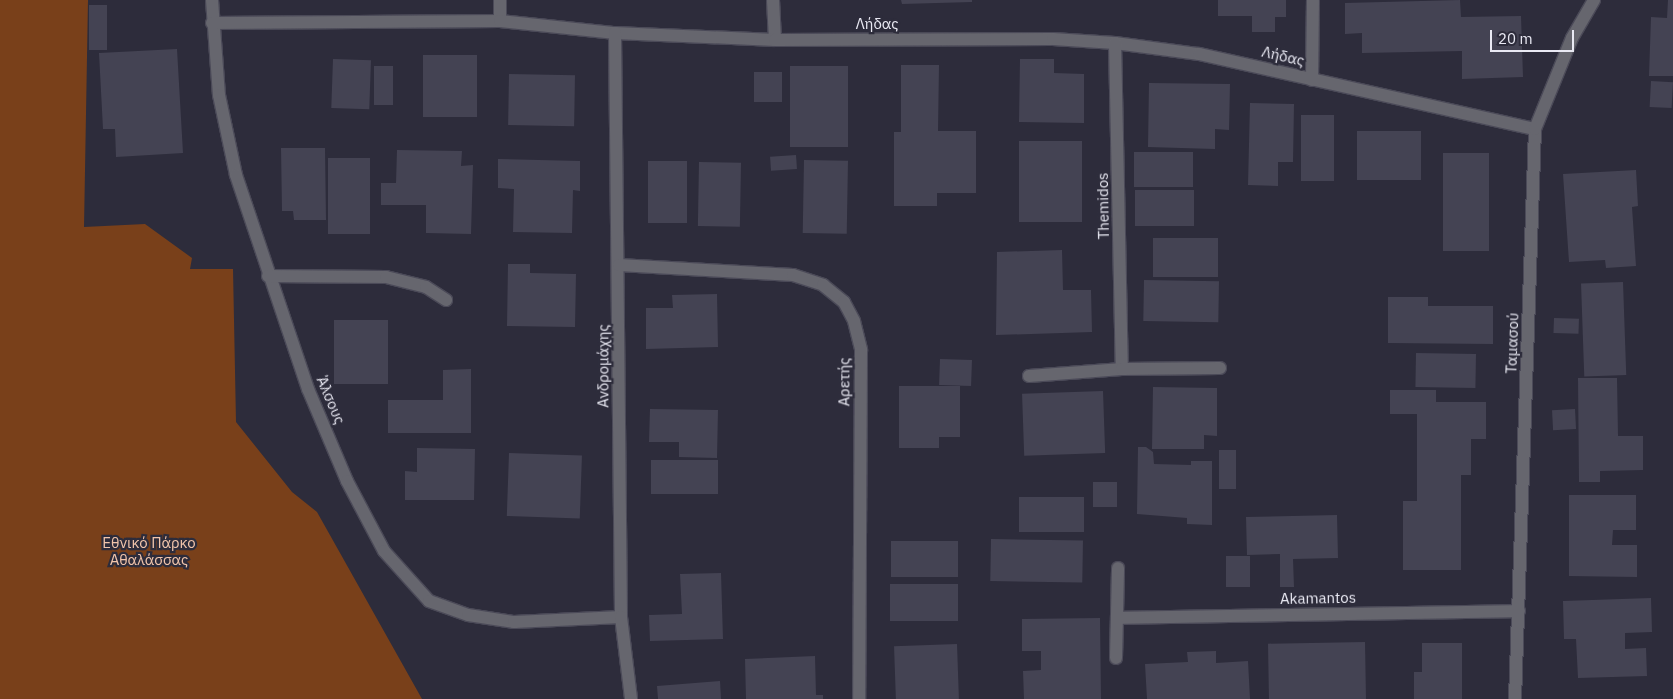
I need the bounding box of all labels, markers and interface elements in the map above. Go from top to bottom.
street label: Λήδας [855,15,899,33]
scale bar [1493,20,1577,52]
text: 20 m [1498,29,1533,48]
street label: Λήδας [1260,42,1306,70]
street label: Themidos [1093,173,1113,239]
street label: Ταμασού [1502,312,1522,374]
street label: Ανδρομάχης [594,324,612,408]
street label: Αρετής [835,358,853,406]
street label: Άλσους [313,373,349,427]
park label: Εθνικό Πάρκο Αθαλάσσας [102,533,196,568]
street label: Akamantos [1280,588,1356,608]

